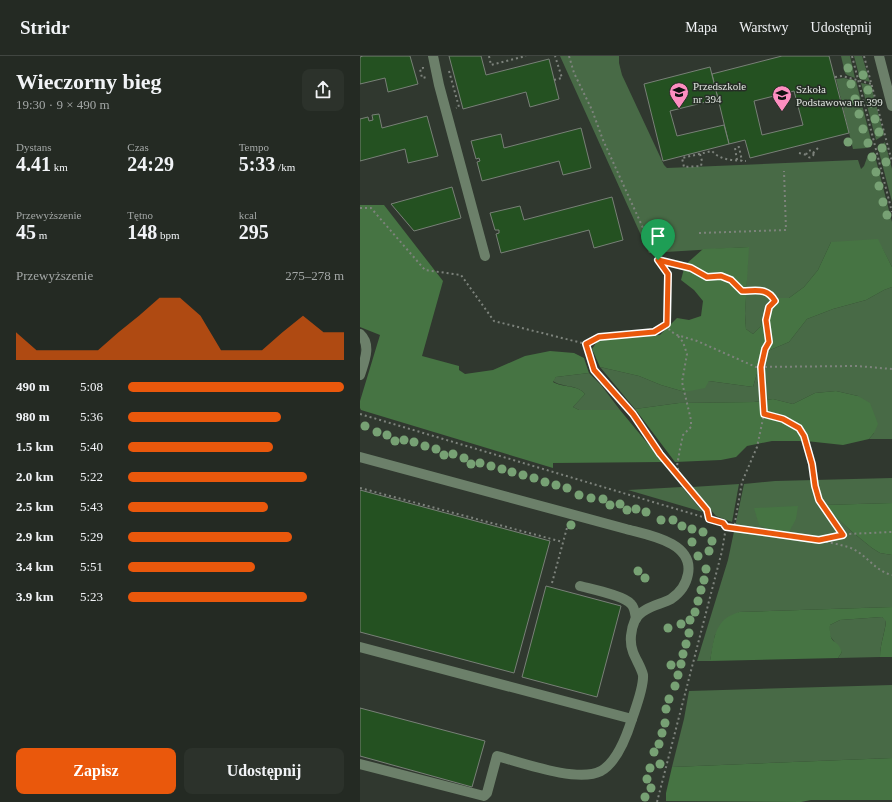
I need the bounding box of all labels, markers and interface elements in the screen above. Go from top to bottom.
text: Stridr [20,17,70,38]
text: Mapa [685,20,717,35]
text: Warstwy [739,20,789,35]
text: Udostępnij [811,20,872,35]
text: Wieczorny bieg [16,69,162,94]
button: share [302,69,344,111]
place label: Przedszkole nr 394 [693,80,746,105]
school or university icon: Przedszkole nr 394 [668,81,690,109]
place label: Szkoła Podstawowa nr 399 [796,83,883,108]
school or university icon: Szkoła Podstawowa nr 399 [771,84,793,112]
text: 19:30 · 9 × 490 m [16,97,110,112]
text: Dystans [16,141,51,153]
text: Czas [127,141,149,153]
text: Tempo [239,141,269,153]
text: 4.41 [16,153,51,175]
text: 24:29 [127,153,174,175]
text: 5:33 [239,153,275,175]
text: km [51,161,68,173]
text: /km [275,161,295,173]
text: Przewyższenie [16,209,81,221]
text: Tętno [127,209,153,221]
text: kcal [239,209,257,221]
pin [641,219,675,260]
text: 45 [16,221,36,243]
text: 148 [127,221,157,243]
text: 295 [239,221,269,243]
icon: arrive [647,225,669,247]
text: m [36,229,47,241]
text: bpm [157,229,180,241]
text: Przewyższenie [16,268,93,283]
text: 275–278 m [285,268,344,283]
text: 490 m [16,379,50,394]
text: 5:08 [80,379,103,394]
text: 980 m [16,409,50,424]
text: 5:36 [80,409,103,424]
text: 1.5 km [16,439,54,454]
text: 5:40 [80,439,103,454]
text: 2.0 km [16,469,54,484]
text: 5:22 [80,469,103,484]
text: 2.5 km [16,499,54,514]
text: 5:43 [80,499,103,514]
text: 2.9 km [16,529,54,544]
text: 5:29 [80,529,103,544]
text: 3.4 km [16,559,54,574]
text: 5:51 [80,559,103,574]
text: 3.9 km [16,589,54,604]
text: 5:23 [80,589,103,604]
button: Zapisz [16,748,176,794]
button: Udostępnij [184,748,344,794]

